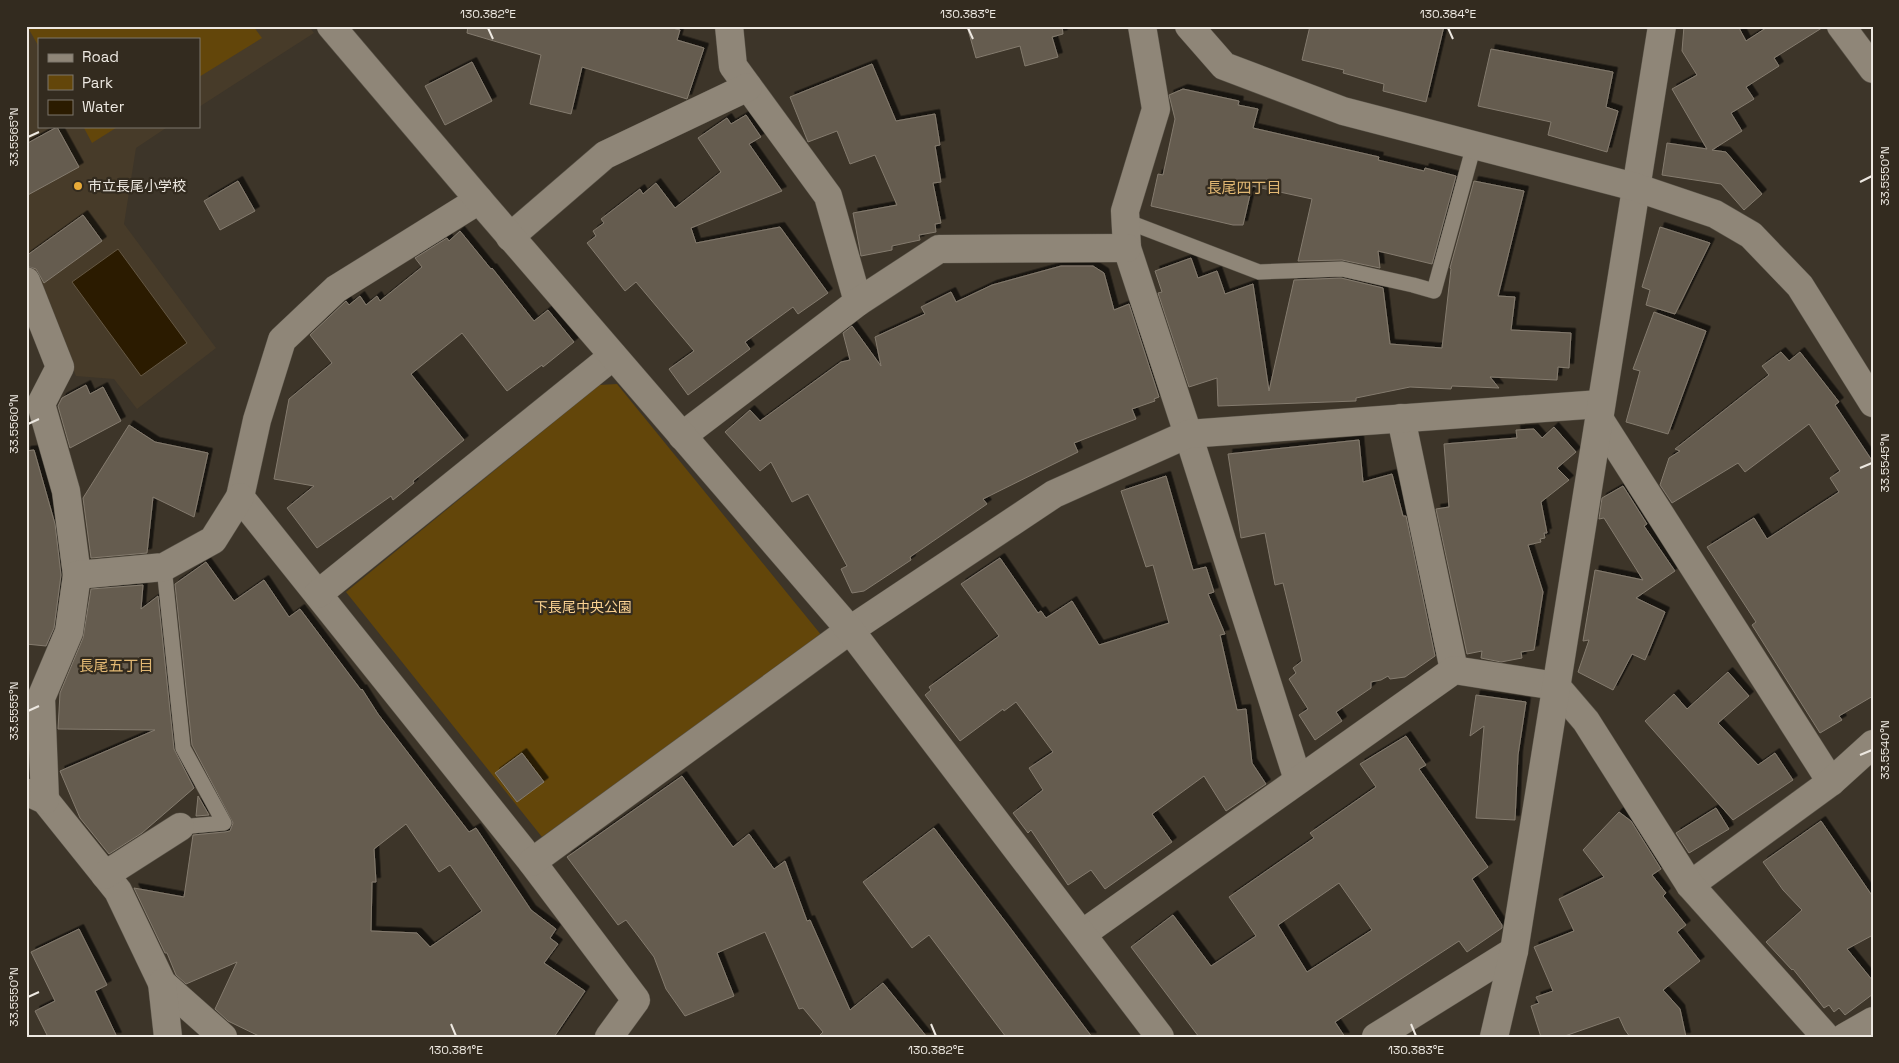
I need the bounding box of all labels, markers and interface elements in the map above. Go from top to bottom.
text: 130.382°E [460,6,516,22]
text: 130.383°E [940,6,996,22]
text: 130.384°E [1420,6,1476,22]
legend [38,38,200,128]
text: Road [82,47,119,66]
text: Park [82,73,113,92]
text: Water [82,97,125,116]
text: 33.5565°N [6,108,22,166]
text: 33.5550°N [1877,146,1893,206]
place label: 市立長尾小学校 [88,177,186,195]
district label: 長尾四丁目 [1206,178,1282,197]
marker: 市立長尾小学校 [72,180,84,192]
text: 33.5560°N [6,394,22,454]
text: 33.5545°N [1877,433,1893,493]
park label: 下長尾中央公園 [534,598,632,616]
district label: 長尾五丁目 [78,656,154,675]
text: 33.5555°N [6,682,22,740]
text: 33.5540°N [1877,720,1893,780]
text: 33.5550°N [6,967,22,1027]
text: 130.381°E [429,1042,483,1058]
text: 130.382°E [908,1042,964,1058]
text: 130.383°E [1388,1042,1444,1058]

